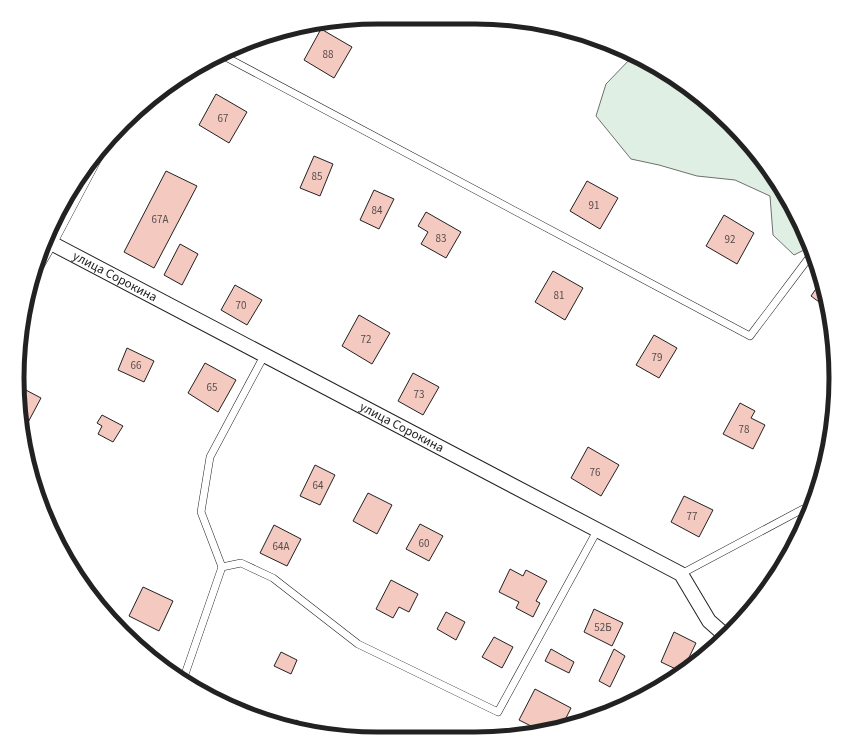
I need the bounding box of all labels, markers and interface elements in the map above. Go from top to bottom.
house number: 88 [323,47,334,62]
house number: 67 [218,111,228,126]
house number: 85 [312,169,322,184]
house number: 91 [589,198,599,213]
house number: 84 [372,203,383,218]
house number: 67А [152,212,168,227]
house number: 83 [436,231,446,246]
house number: 92 [725,232,735,247]
street label: улица Сорокина [70,247,160,306]
house number: 81 [554,288,564,303]
house number: 70 [236,298,246,313]
house number: 72 [361,332,371,347]
house number: 79 [652,350,662,365]
house number: 66 [131,358,142,373]
house number: 65 [207,380,217,395]
house number: 73 [414,387,424,402]
street label: улица Сорокина [356,398,447,457]
house number: 78 [739,422,750,437]
house number: 76 [590,465,601,480]
house number: 64 [313,478,324,493]
house number: 77 [687,509,697,524]
house number: 60 [419,536,429,551]
house number: 64А [273,539,289,554]
house number: 52Б [594,620,612,635]

